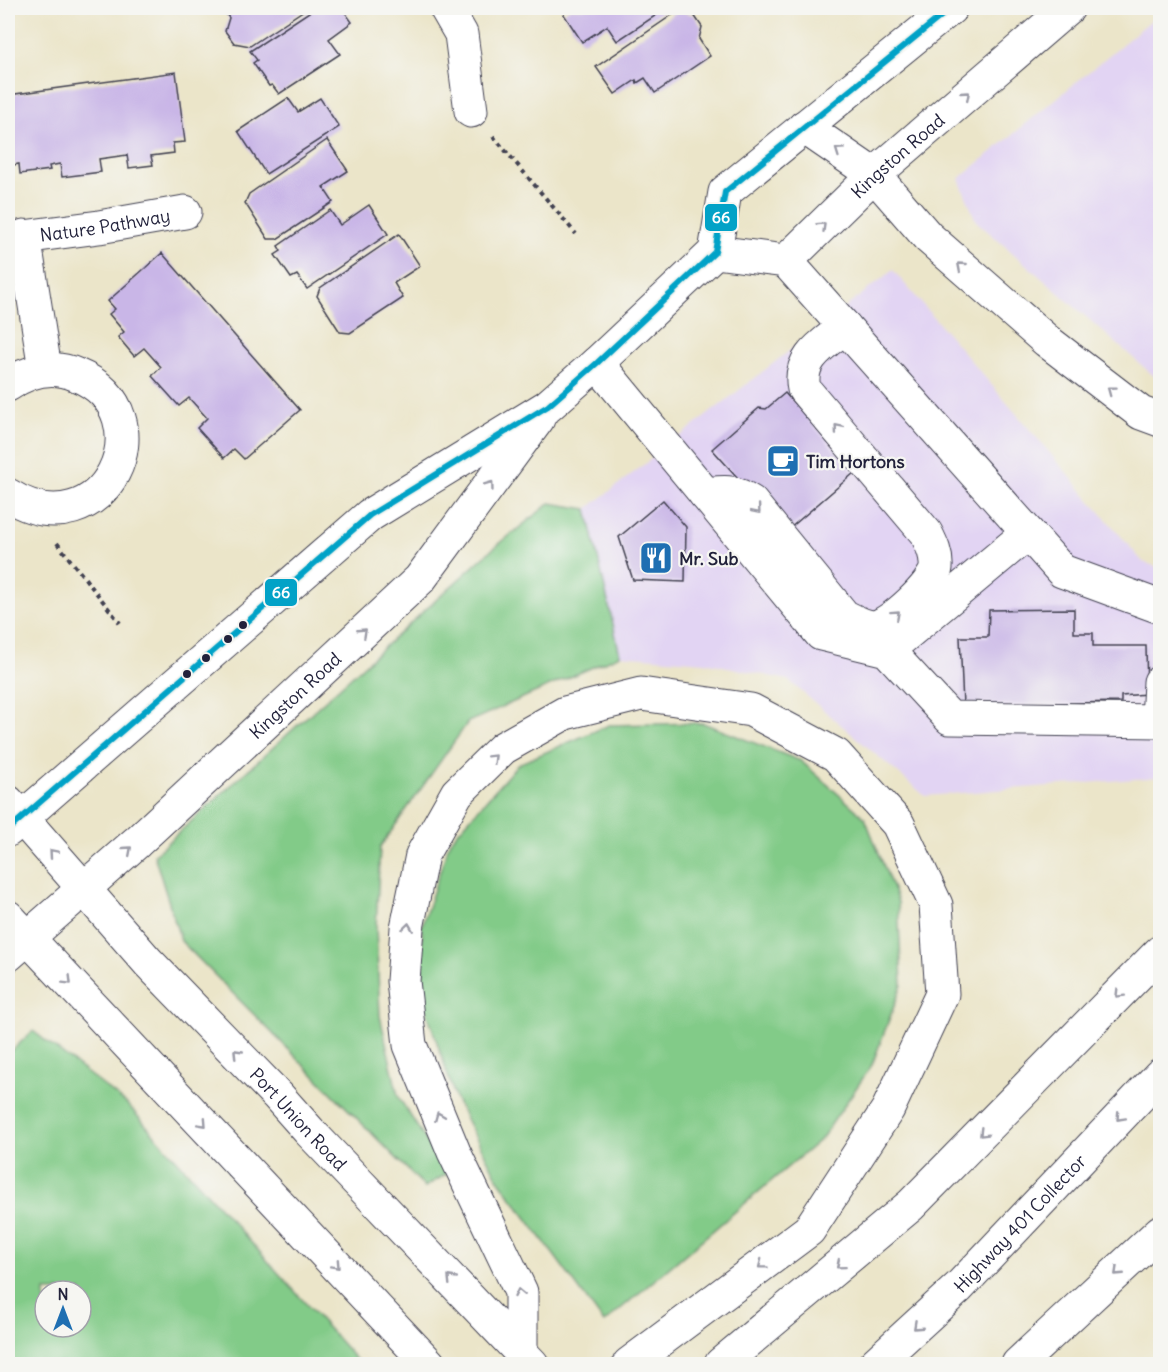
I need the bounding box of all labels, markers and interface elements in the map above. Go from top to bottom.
one-way arrow [959,92,970,103]
street label: Kingston Road [846,108,949,203]
one-way arrow [835,147,846,158]
street label: Nature Pathway [38,203,172,246]
line badge: 66 [704,203,738,232]
text: 66 [712,207,730,227]
one-way arrow [814,223,825,234]
one-way arrow [957,262,968,273]
one-way arrow [1107,386,1118,397]
one-way arrow [834,424,845,435]
cafe icon: Tim Hortons [765,443,801,479]
place label: Tim Hortons [806,450,905,473]
one-way arrow [482,480,493,491]
one-way arrow [750,503,761,514]
restaurant icon: Mr. Sub [638,540,674,576]
place label: Mr. Sub [679,547,738,570]
line badge: 66 [264,578,298,607]
text: 66 [272,582,290,602]
one-way arrow [889,610,899,621]
unlabelled marker [237,619,249,631]
one-way arrow [356,628,367,639]
unlabelled marker [222,633,234,645]
street label: Kingston Road [244,647,346,744]
unlabelled marker [200,652,212,664]
unlabelled marker [181,668,193,680]
one-way arrow [485,754,496,765]
one-way arrow [121,846,132,857]
one-way arrow [49,849,60,860]
one-way arrow [401,922,413,932]
one-way arrow [62,974,72,985]
one-way arrow [1116,986,1127,997]
one-way arrow [233,1050,244,1060]
street label: Port Union Road [245,1063,352,1175]
one-way arrow [434,1111,446,1122]
one-way arrow [1116,1111,1127,1121]
one-way arrow [195,1115,206,1126]
one-way arrow [979,1125,990,1136]
street label: Highway 401 Collector [949,1149,1091,1297]
one-way arrow [329,1258,340,1268]
one-way arrow [757,1258,768,1269]
one-way arrow [836,1258,847,1269]
one-way arrow [1114,1265,1124,1276]
one-way arrow [447,1275,458,1285]
north arrow [33,1279,93,1339]
text: N [57,1284,69,1304]
one-way arrow [513,1288,526,1298]
one-way arrow [913,1319,924,1330]

